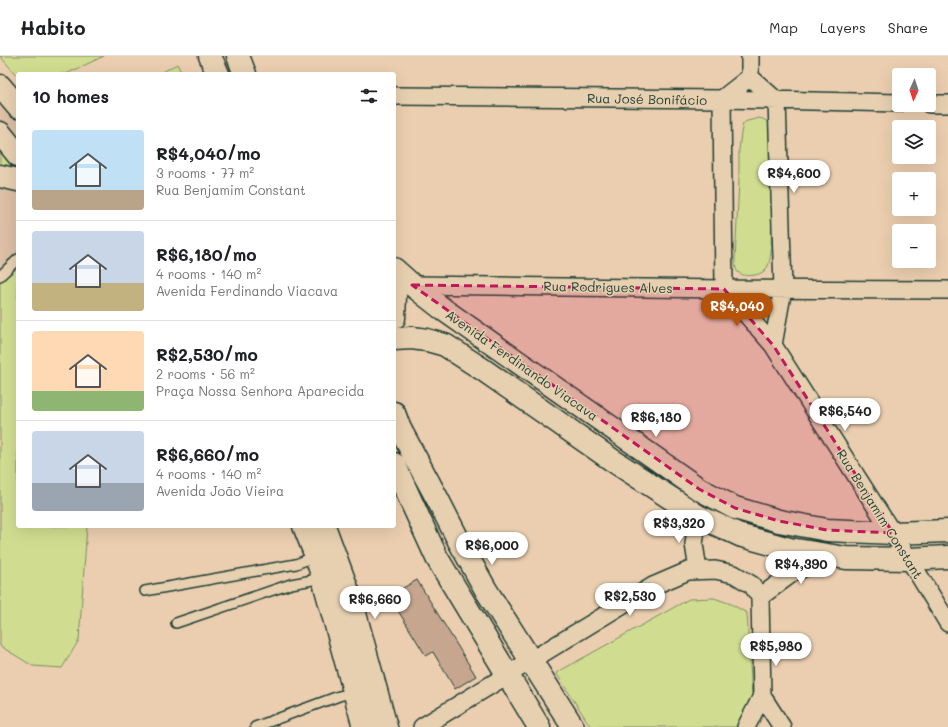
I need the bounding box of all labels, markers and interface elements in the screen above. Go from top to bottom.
text: Habito [20,15,85,40]
text: Map [769,18,798,37]
text: Layers [820,18,866,37]
text: Share [888,18,928,37]
north arrow [892,68,936,112]
map controls [892,68,936,268]
text: 10 homes [32,85,109,107]
icon: filters [358,85,380,107]
street label: Rua José Bonifácio [587,89,707,108]
button: layers [892,120,936,164]
text: R$4,040/mo [156,142,261,164]
icon: home [64,146,112,194]
pin: R$4,600 [757,160,831,194]
text: 3 rooms · 77 m² [156,164,254,181]
text: R$4,600 [767,164,821,181]
button: + [892,172,936,216]
text: Rua Benjamim Constant [156,181,306,198]
button: − [892,224,936,268]
text: R$6,180/mo [156,243,257,265]
icon: home [64,247,112,295]
text: 4 rooms · 140 m² [156,265,261,282]
street label: Rua Rodrigues Alves [543,277,673,296]
text: Avenida Ferdinando Viacava [156,282,338,299]
pin: R$4,040 [700,293,774,327]
text: R$4,040 [710,297,764,314]
street label: Avenida Ferdinando Viacava [443,305,602,424]
text: R$2,530/mo [156,343,258,365]
icon: home [64,347,112,395]
text: 2 rooms · 56 m² [156,365,255,382]
text: Praça Nossa Senhora Aparecida [156,382,365,399]
pin: R$6,540 [808,398,882,432]
text: R$6,540 [818,402,872,419]
pin: R$6,180 [619,404,693,438]
text: R$6,180 [630,408,682,425]
text: R$6,660/mo [156,443,259,465]
street label: Rua Benjamim Constant [834,446,927,582]
icon: home [64,447,112,495]
text: 4 rooms · 140 m² [156,465,261,482]
text: Avenida João Vieira [156,482,284,499]
pin: R$3,320 [642,510,716,544]
text: R$3,320 [653,514,705,531]
pin: R$6,000 [455,532,529,566]
text: R$6,000 [465,536,519,553]
pin: R$4,390 [764,551,838,585]
text: R$4,390 [774,555,828,572]
pin: R$2,530 [593,583,667,617]
pin: R$6,660 [338,586,412,620]
text: R$2,530 [604,587,656,604]
text: R$6,660 [349,590,401,607]
pin: R$5,980 [739,633,813,667]
text: R$5,980 [750,637,802,654]

